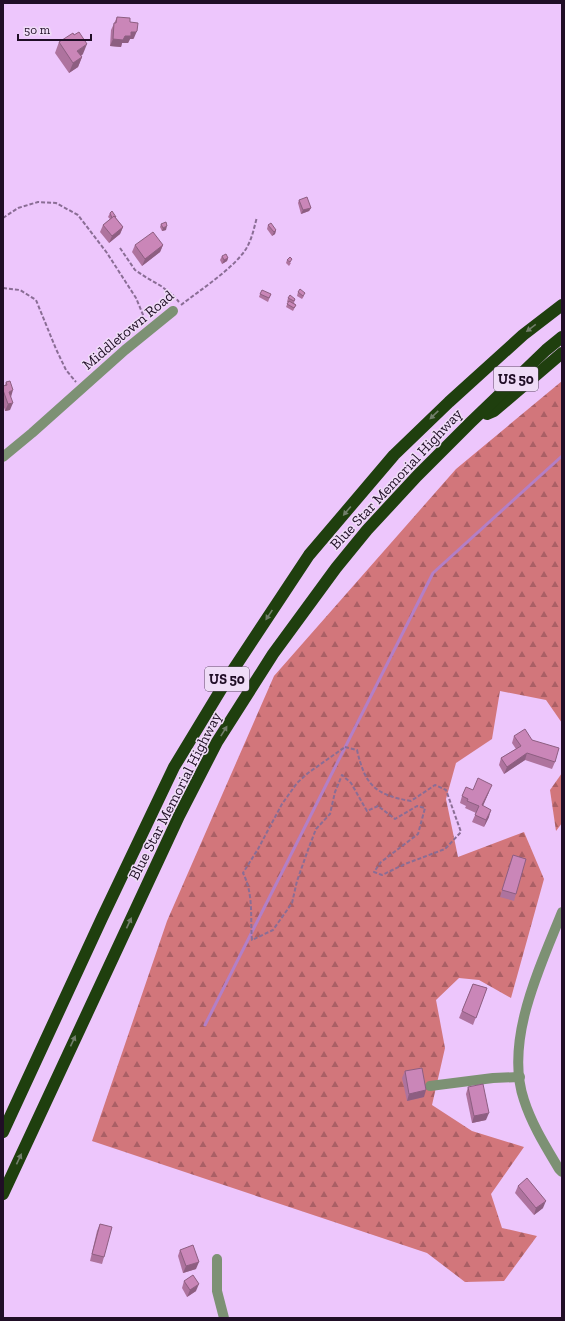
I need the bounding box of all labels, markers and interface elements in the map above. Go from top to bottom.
scale bar [18,16,91,42]
text: 50 m [24,23,51,37]
street label: Middletown Road [79,286,178,373]
one-way arrow [526,324,536,332]
road number: US 50 [494,367,538,391]
street label: Blue Star Memorial Highway [326,405,466,553]
one-way arrow [429,411,439,420]
one-way arrow [342,506,351,516]
one-way arrow [265,610,273,621]
road number: US 50 [205,667,249,691]
street label: Blue Star Memorial Highway [125,709,225,883]
one-way arrow [220,726,228,736]
one-way arrow [126,917,132,929]
one-way arrow [70,1035,76,1046]
one-way arrow [16,1153,22,1164]

